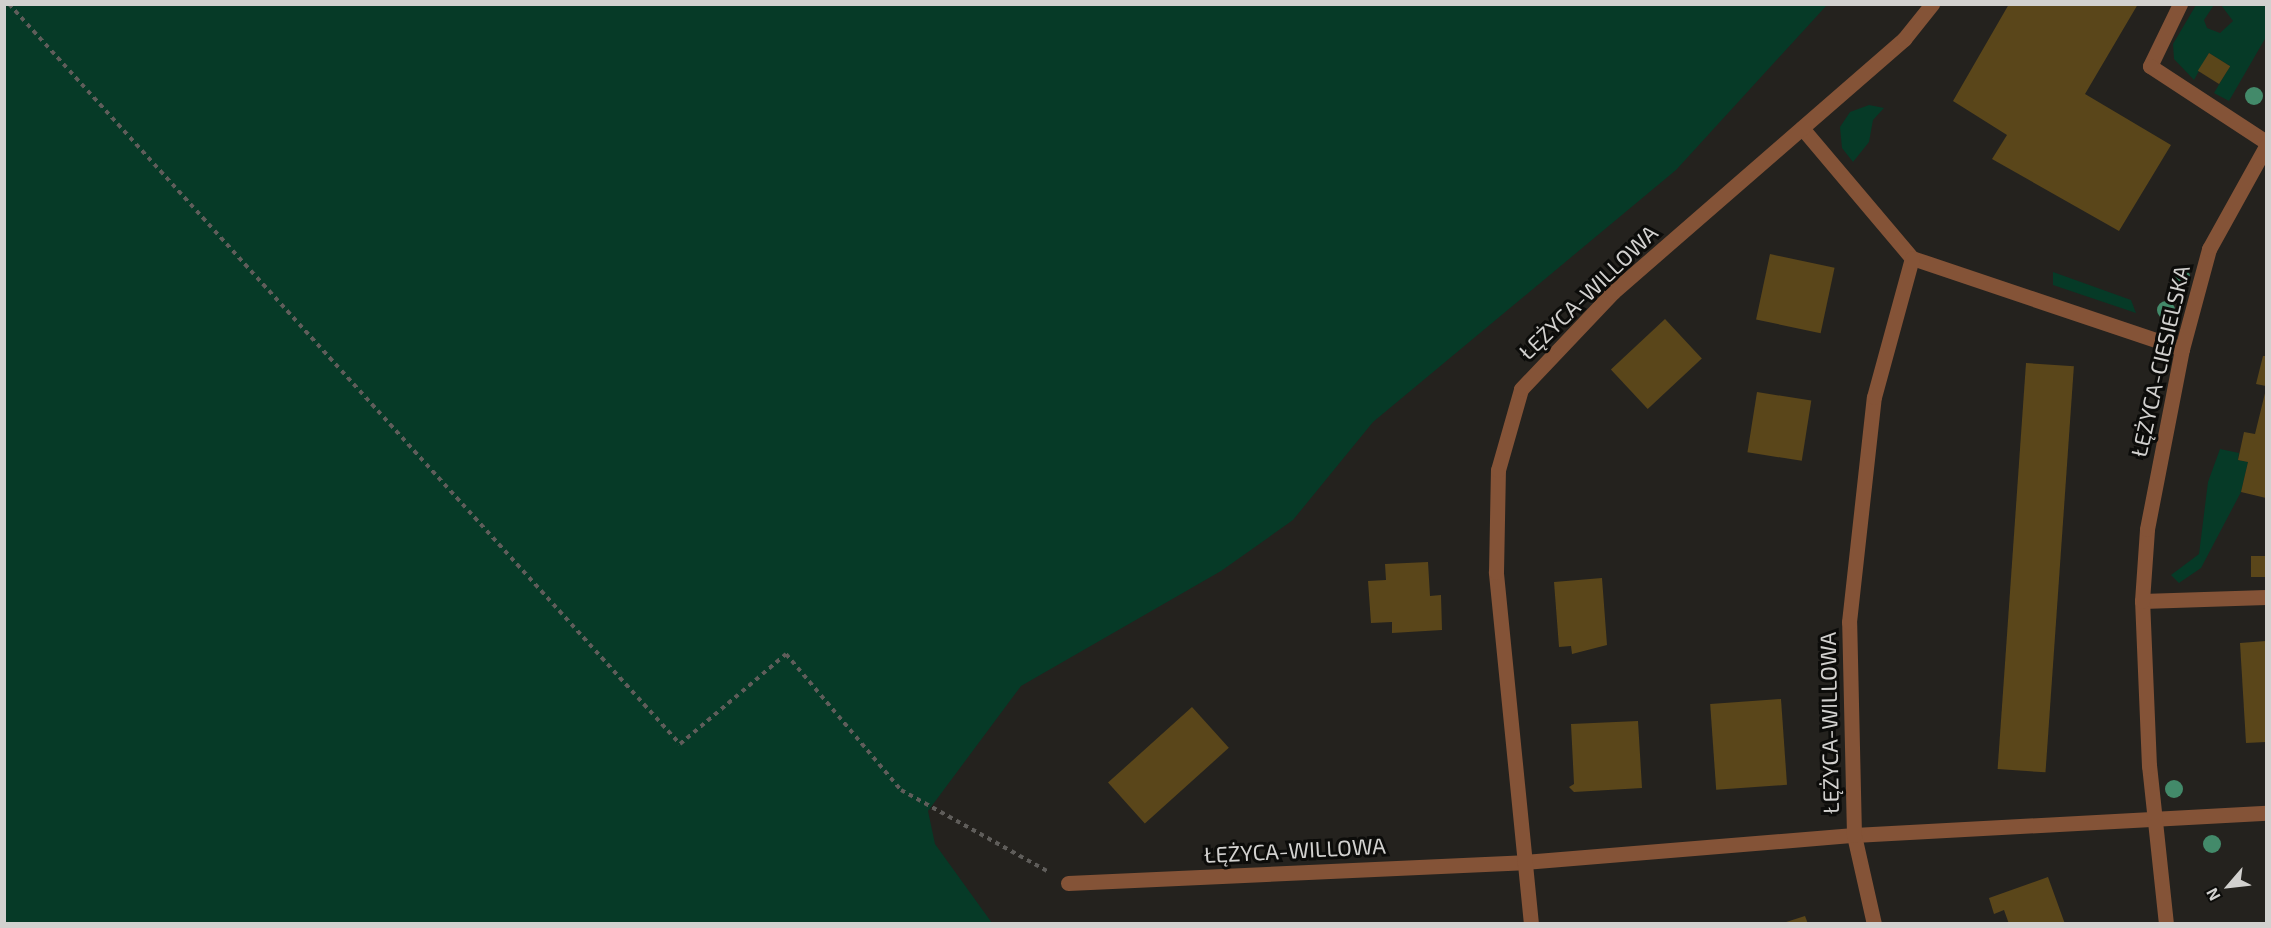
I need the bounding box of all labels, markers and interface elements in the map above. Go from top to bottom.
street label: ŁĘŻYCA-WILLOWA [1513,219,1663,365]
street label: ŁĘŻYCA-CIESIELSKA [2125,263,2195,459]
street label: ŁĘŻYCA-WILLOWA [1814,632,1844,814]
street label: ŁĘŻYCA-WILLOWA [1203,832,1387,868]
north arrow [2199,856,2259,916]
text: N [2202,885,2224,904]

